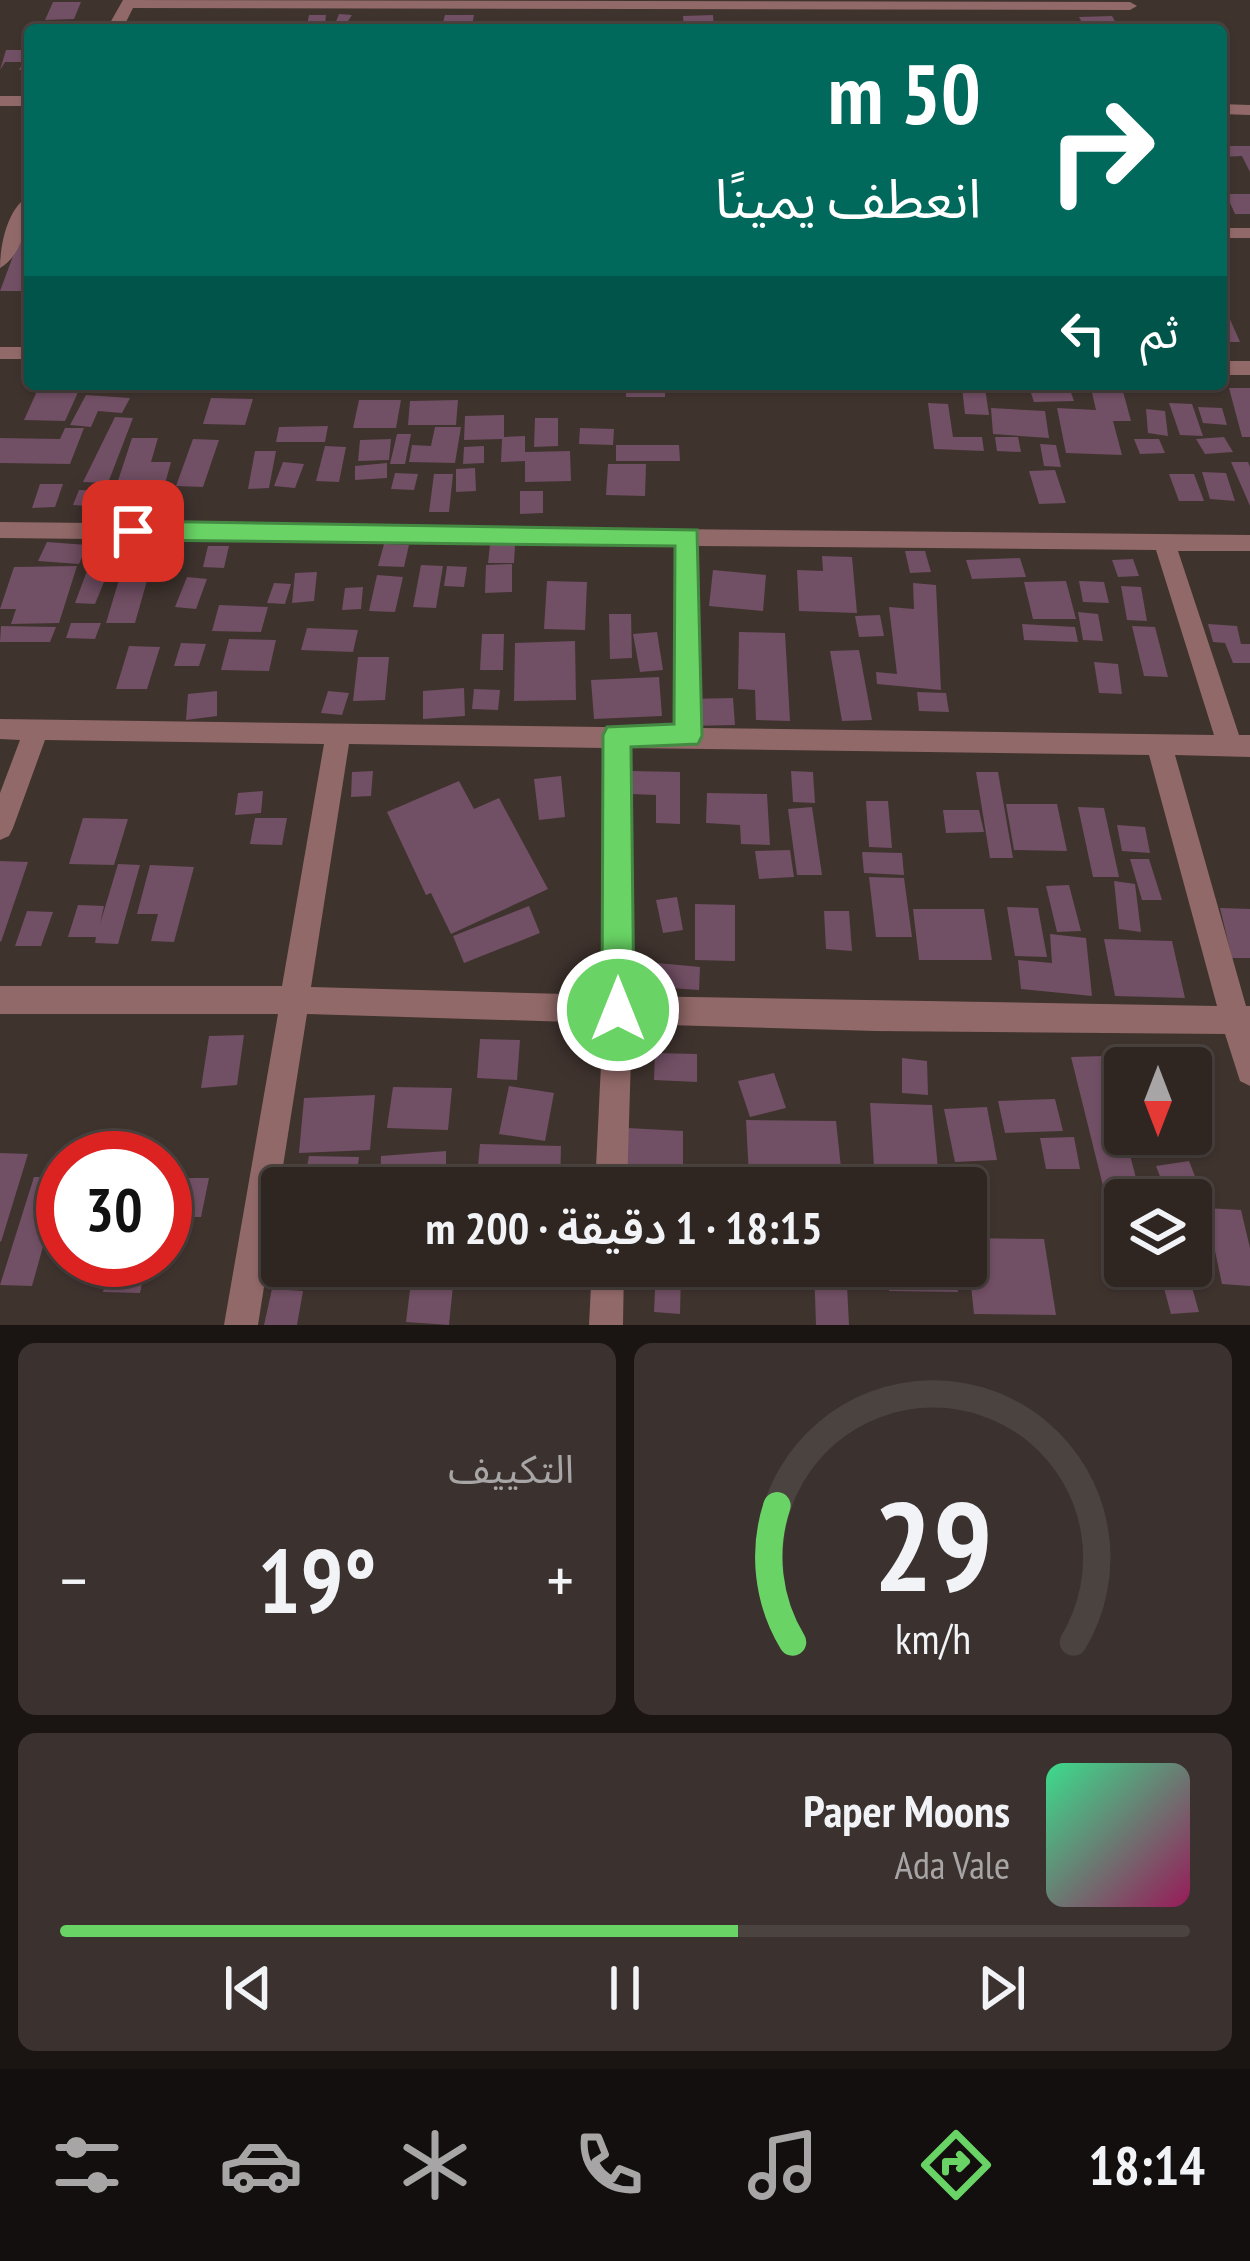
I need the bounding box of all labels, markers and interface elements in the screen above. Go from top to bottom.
text: 50 m [828,38,981,147]
icon: right [1023,72,1179,228]
text: انعطف يمينًا [715,163,981,233]
icon: left [1050,300,1116,366]
text: ثم [1140,302,1179,360]
pin [82,480,184,582]
icon: arrive [100,498,166,564]
position arrow [555,947,681,1073]
north arrow [1104,1047,1212,1155]
map controls [1104,1047,1212,1287]
speed limit sign: 30 [36,1131,192,1287]
button: layers [1104,1179,1212,1287]
text: 18:15 · 1 دقيقة · 200 m [426,1198,822,1256]
text: التكييف [448,1443,574,1494]
text: 29 [873,1464,993,1625]
text: 19° [258,1521,376,1638]
text: − [60,1537,87,1622]
text: + [547,1537,574,1622]
text: km/h [895,1610,971,1666]
text: Paper Moons [803,1781,1010,1839]
text: Ada Vale [894,1839,1010,1890]
icon: previous [215,1955,281,2021]
icon: pause [592,1955,658,2021]
icon: next [969,1955,1035,2021]
icon: filters [45,2123,129,2207]
icon: car [219,2123,303,2207]
icon: climate [393,2123,477,2207]
icon: phone [567,2123,651,2207]
icon: music [741,2123,825,2207]
icon: directions [914,2123,998,2207]
text: 18:14 [1088,2130,1205,2200]

